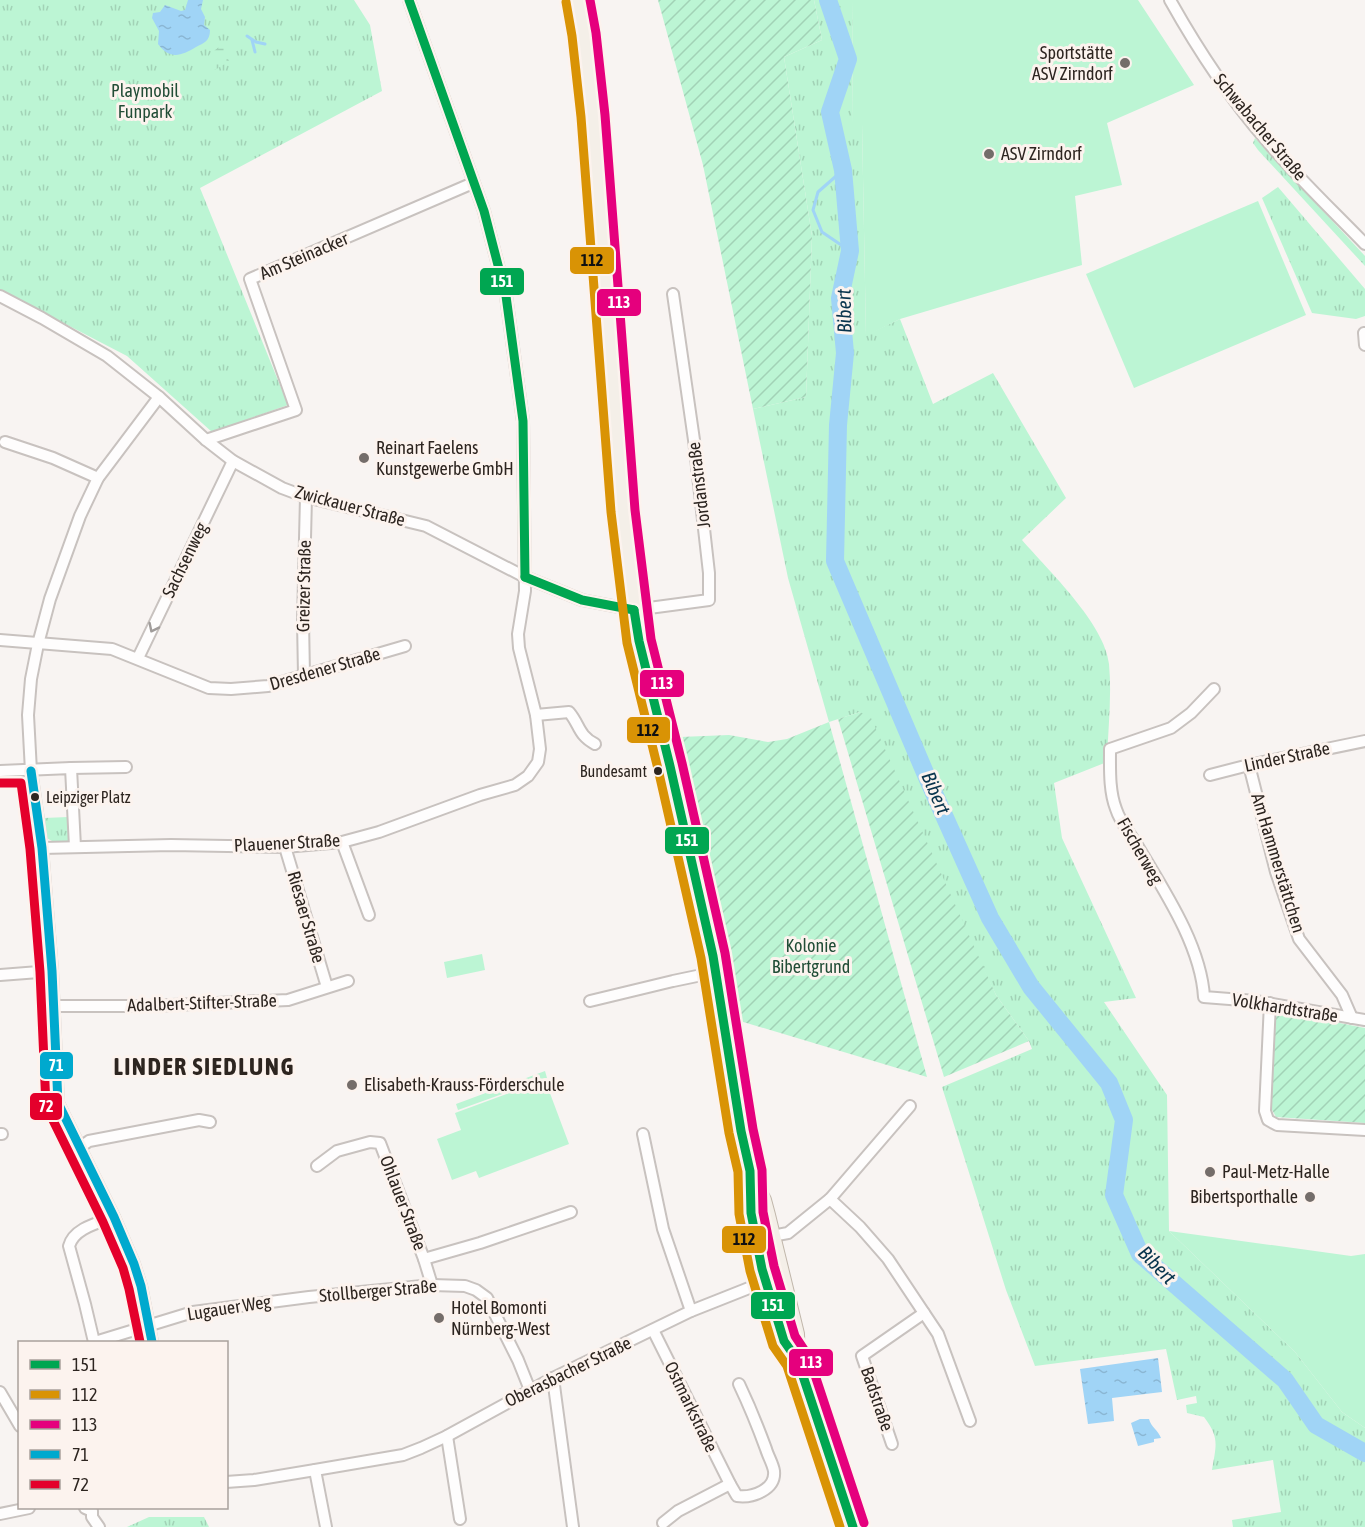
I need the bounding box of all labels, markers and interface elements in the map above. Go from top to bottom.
place label: Sportstätte ASV Zirndorf [1032,42,1113,84]
marker: Sportstätte ASV Zirndorf [1118,56,1132,70]
street label: Schwabacher Straße [1210,69,1311,184]
park label: Playmobil Funpark [111,80,179,122]
place label: ASV Zirndorf [1001,143,1082,164]
marker: ASV Zirndorf [982,147,996,161]
street label: Am Steinacker [256,227,352,284]
line badge: 112 [569,246,615,275]
text: 112 [581,251,603,269]
line badge: 151 [479,267,525,296]
text: 151 [491,272,514,290]
line badge: 113 [596,288,642,317]
water label: Bibert [832,289,855,333]
text: 113 [608,293,630,311]
place label: Reinart Faelens Kunstgewerbe GmbH [376,437,514,479]
street label: Jordanstraße [683,441,714,529]
marker: Reinart Faelens Kunstgewerbe GmbH [357,451,371,465]
street label: Zwickauer Straße [293,481,408,530]
street label: Sachsenweg [157,519,212,601]
street label: Greizer Straße [292,540,315,632]
one-way arrow [148,621,160,632]
street label: Dresdener Straße [267,643,383,694]
line badge: 113 [639,669,685,698]
text: 113 [651,674,673,692]
line badge: 112 [626,716,671,744]
text: 112 [637,721,659,739]
street label: Linder Straße [1242,737,1332,776]
place label: Bundesamt [580,762,647,780]
marker: Bundesamt [652,765,664,777]
water label: Bibert [917,768,956,818]
place label: Leipziger Platz [46,788,131,807]
marker: Leipziger Platz [29,791,41,803]
street label: Am Hammerstättchen [1247,791,1310,935]
street label: Fischerweg [1113,814,1168,888]
line badge: 151 [664,826,710,855]
street label: Plauener Straße [233,829,341,856]
text: 151 [676,831,699,849]
street label: Riesaer Straße [283,868,330,965]
park label: Kolonie Bibertgrund [772,935,850,977]
street label: Adalbert-Stifter-Straße [127,989,277,1016]
street label: Volkhardtstraße [1231,989,1340,1026]
line badge: 71 [39,1051,74,1080]
district label: LINDER SIEDLUNG [113,1053,295,1080]
text: 71 [48,1056,64,1074]
place label: Elisabeth-Krauss-Förderschule [364,1074,564,1095]
marker: Elisabeth-Krauss-Förderschule [345,1078,359,1092]
line badge: 72 [29,1092,63,1121]
text: 72 [38,1097,54,1115]
street label: Ohlauer Straße [376,1153,431,1253]
place label: Paul-Metz-Halle [1222,1161,1330,1182]
marker: Paul-Metz-Halle [1203,1165,1217,1179]
place label: Bibertsporthalle [1190,1186,1298,1207]
marker: Bibertsporthalle [1303,1190,1317,1204]
line badge: 112 [721,1225,767,1254]
text: 112 [733,1230,755,1248]
water label: Bibert [1134,1241,1181,1289]
street label: Stollberger Straße [318,1275,438,1306]
street label: Lugauer Weg [186,1290,273,1324]
line badge: 151 [750,1291,796,1320]
text: 151 [762,1296,785,1314]
place label: Hotel Bomonti Nürnberg-West [451,1297,550,1339]
marker: Hotel Bomonti Nürnberg-West [432,1311,446,1325]
street label: Oberasbacher Straße [501,1332,634,1411]
legend [18,1341,228,1509]
line badge: 113 [788,1348,834,1377]
text: 113 [800,1353,822,1371]
text: 151 [72,1354,97,1375]
street label: Ostmarkstraße [661,1358,722,1455]
street label: Badstraße [857,1364,898,1434]
text: 112 [72,1384,97,1405]
text: 113 [72,1414,97,1435]
text: 71 [72,1444,89,1465]
text: 72 [72,1474,89,1495]

